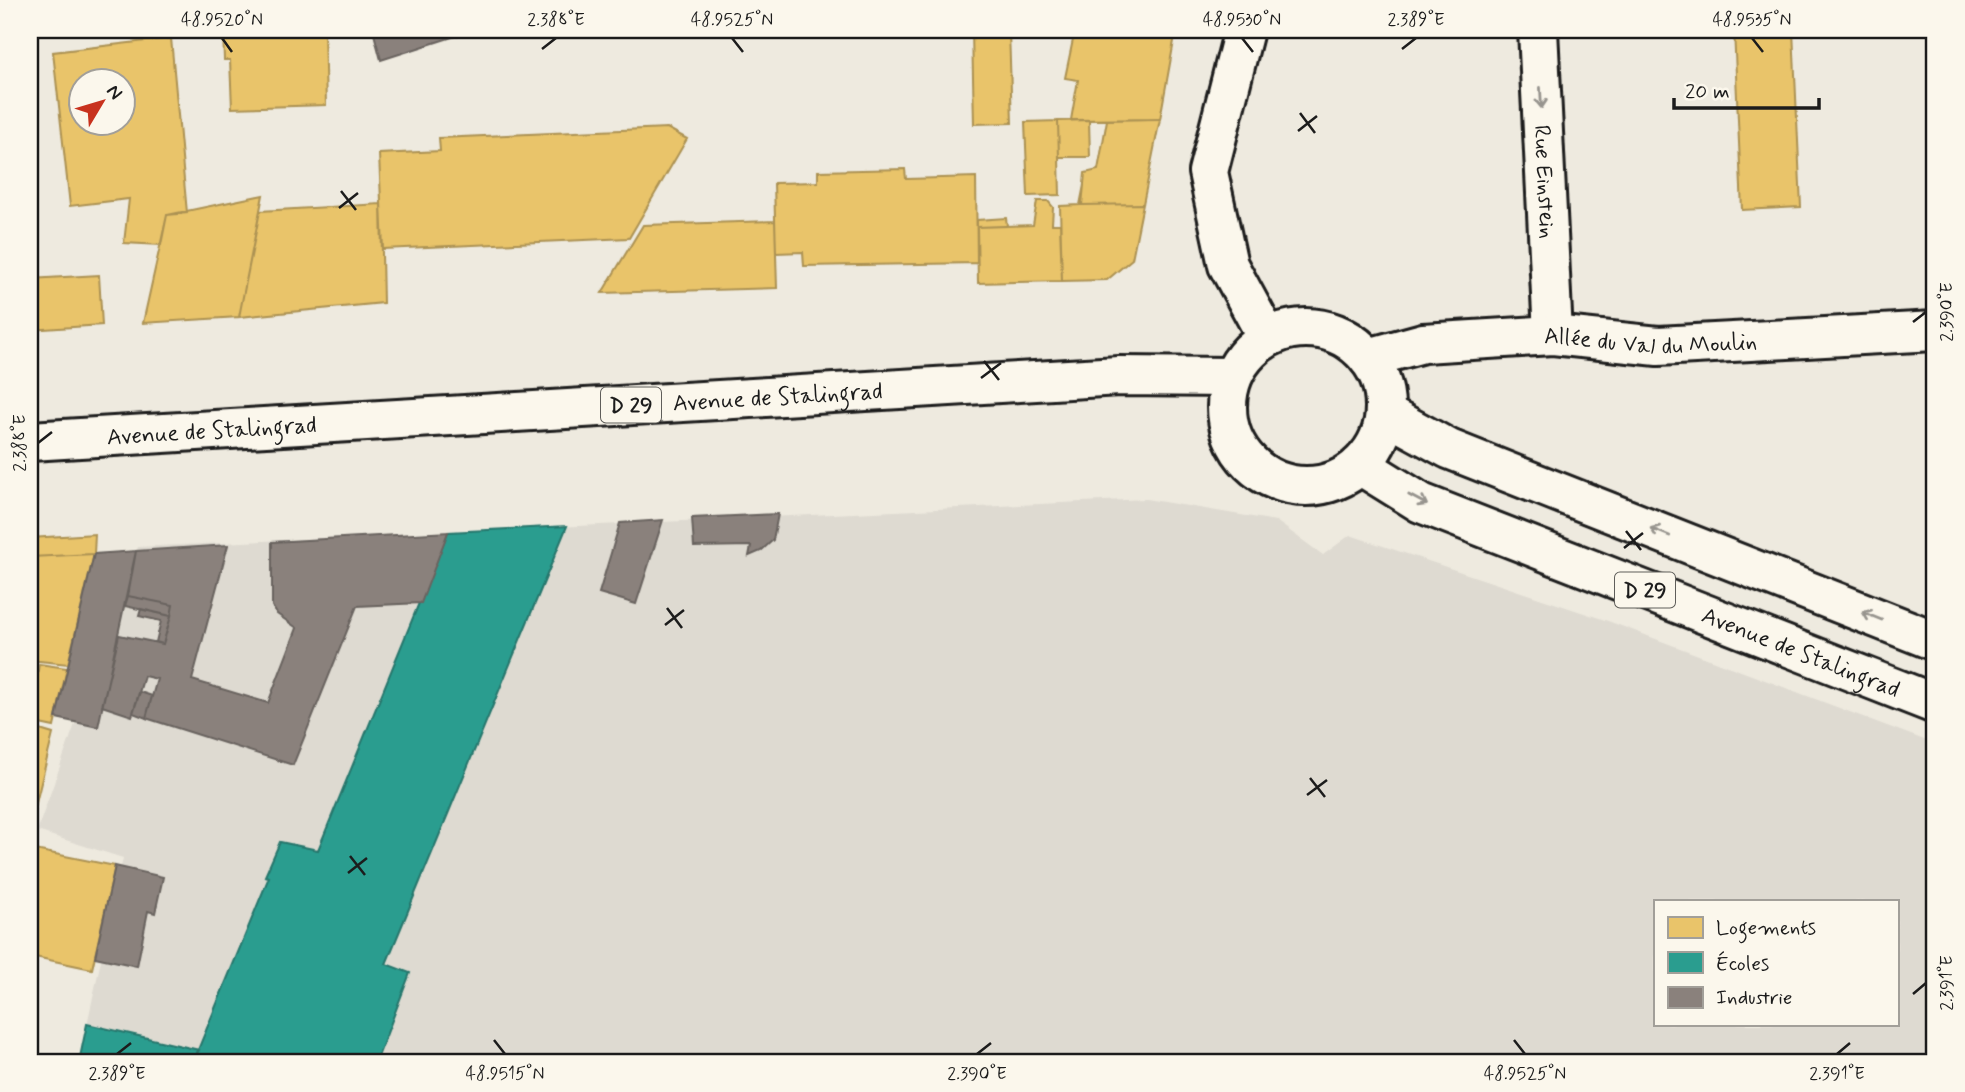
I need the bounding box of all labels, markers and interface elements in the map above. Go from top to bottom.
text: 48.9520°N [181,8,263,32]
text: 2.388°E [527,8,585,32]
text: 48.9525°N [691,8,773,32]
text: 48.9530°N [1203,8,1281,32]
text: 2.389°E [1387,8,1445,32]
text: 48.9535°N [1712,8,1792,32]
north arrow [66,66,136,136]
scale bar [1674,66,1820,110]
text: 20 m [1685,78,1730,106]
text: N [100,80,128,105]
one-way arrow [1535,86,1548,109]
street label: Rue Einstein [1526,124,1561,240]
text: 2.390°E [1935,282,1959,342]
street label: Allée du Val du Moulin [1543,322,1758,363]
street label: Avenue de Stalingrad [672,377,884,420]
road number: D 29 [601,388,661,422]
street label: Avenue de Stalingrad [106,411,318,453]
text: 2.388°E [8,414,32,472]
one-way arrow [1408,494,1428,508]
one-way arrow [1650,524,1672,537]
road number: D 29 [1615,572,1675,608]
street label: Avenue de Stalingrad [1697,601,1904,706]
one-way arrow [1862,608,1883,621]
legend [1654,900,1898,1026]
text: Logements [1716,914,1816,944]
text: Écoles [1716,950,1769,978]
text: 2.391°E [1935,955,1959,1011]
text: Industrie [1716,984,1792,1012]
text: 2.389°E [88,1062,146,1086]
text: 48.9515°N [466,1062,544,1086]
text: 2.390°E [947,1062,1007,1086]
text: 48.9525°N [1484,1062,1566,1086]
text: 2.391°E [1809,1062,1865,1086]

